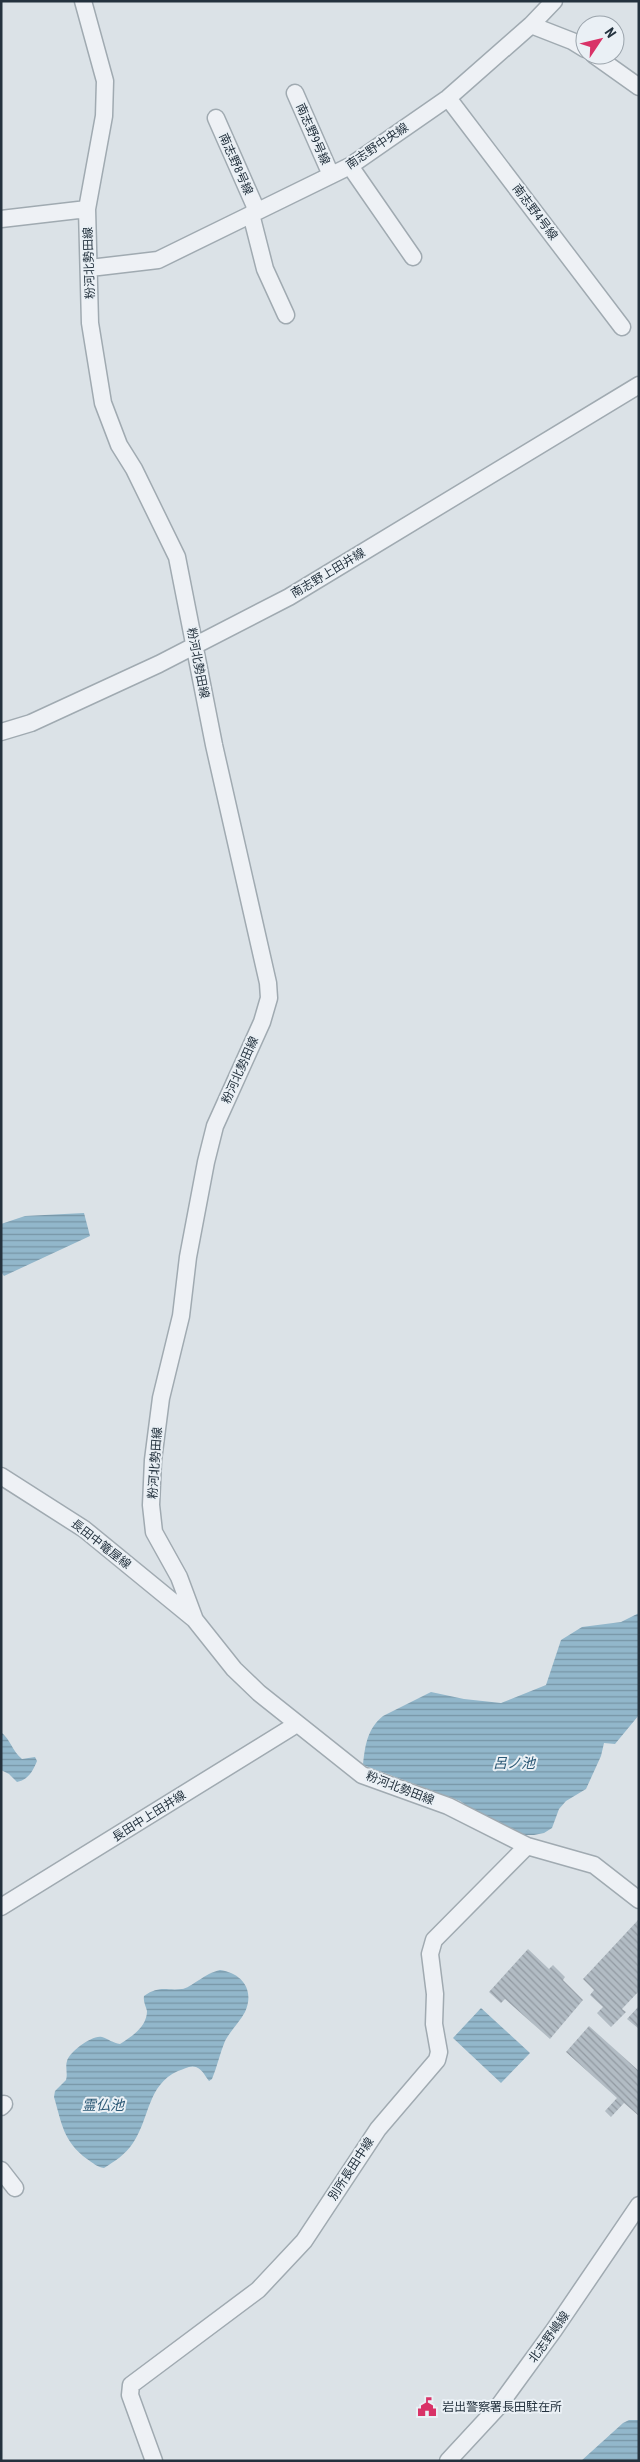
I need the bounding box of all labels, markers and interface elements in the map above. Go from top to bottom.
north arrow [575,15,625,65]
text: N [602,24,620,41]
street label: 南志野9号線 [293,101,333,167]
street label: 南志野中央線 [343,120,411,172]
street label: 南志野8号線 [216,131,256,197]
street label: 南志野4号線 [510,181,560,243]
street label: 粉河北勢田線 [81,227,97,299]
street label: 南志野上田井線 [288,545,368,601]
street label: 粉河北勢田線 [184,626,212,700]
street label: 粉河北勢田線 [219,1034,261,1106]
street label: 粉河北勢田線 [146,1427,164,1499]
street label: 長田中篭屋線 [68,1516,134,1572]
water label: 呂ノ池 [493,1755,537,1771]
street label: 粉河北勢田線 [364,1769,436,1807]
street label: 長田中上田井線 [110,1788,188,1844]
water label: 霊仏池 [82,2097,126,2113]
street label: 別所長田中線 [326,2135,376,2203]
street label: 北志野嶋線 [526,2309,572,2365]
public building icon: 岩出警察署長田駐在所 [416,2396,438,2418]
place label: 岩出警察署長田駐在所 [442,2400,562,2414]

